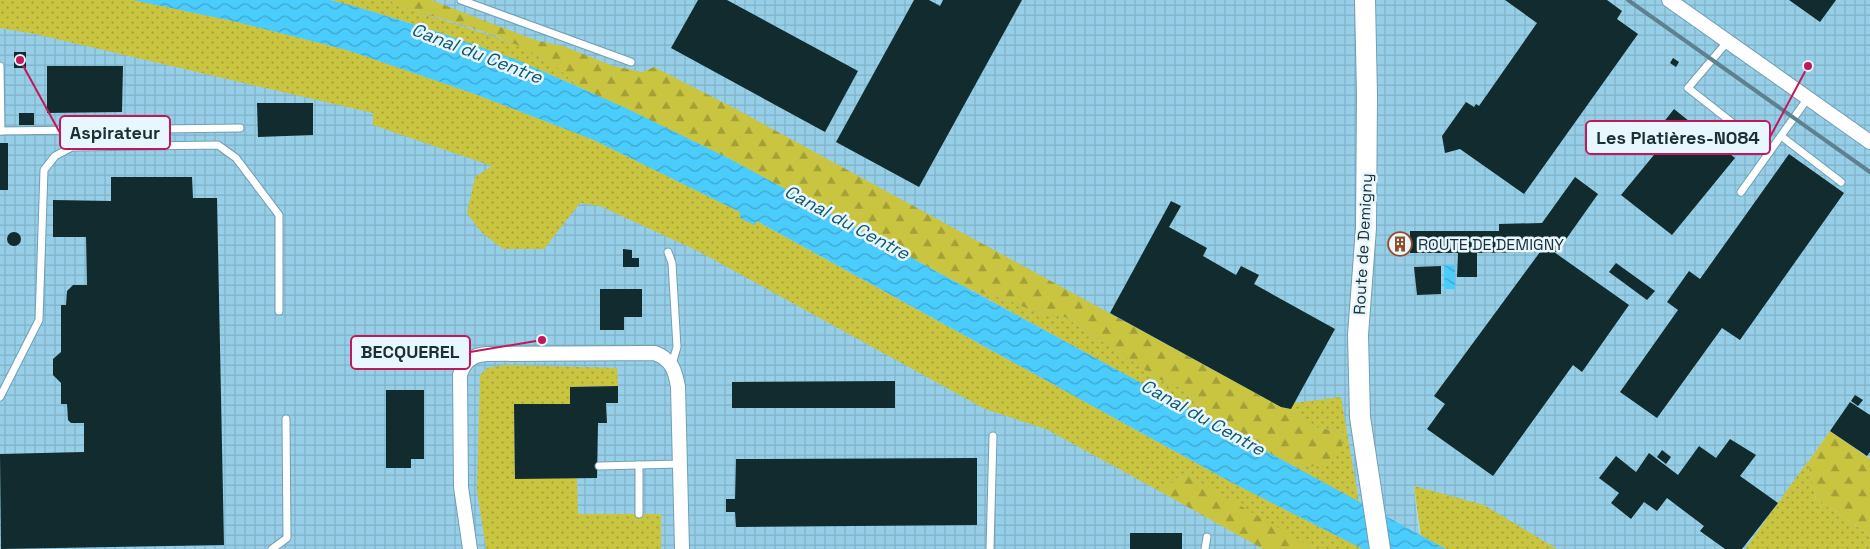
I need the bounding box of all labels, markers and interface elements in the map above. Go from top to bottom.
water label: Canal du Centre [408,18,547,89]
callout: Aspirateur [60,116,170,149]
text: Aspirateur [70,121,160,144]
callout: Les Platières-N084 [1586,121,1770,154]
text: Les Platières-N084 [1596,126,1760,149]
street label: Route de Demigny [1349,173,1377,315]
water label: Canal du Centre [781,179,914,265]
building icon: ROUTE DE DEMIGNY [1387,231,1413,257]
place label: ROUTE DE DEMIGNY [1418,234,1564,255]
callout: BECQUEREL [351,336,470,369]
text: BECQUEREL [361,340,460,363]
water label: Canal du Centre [1137,374,1270,461]

